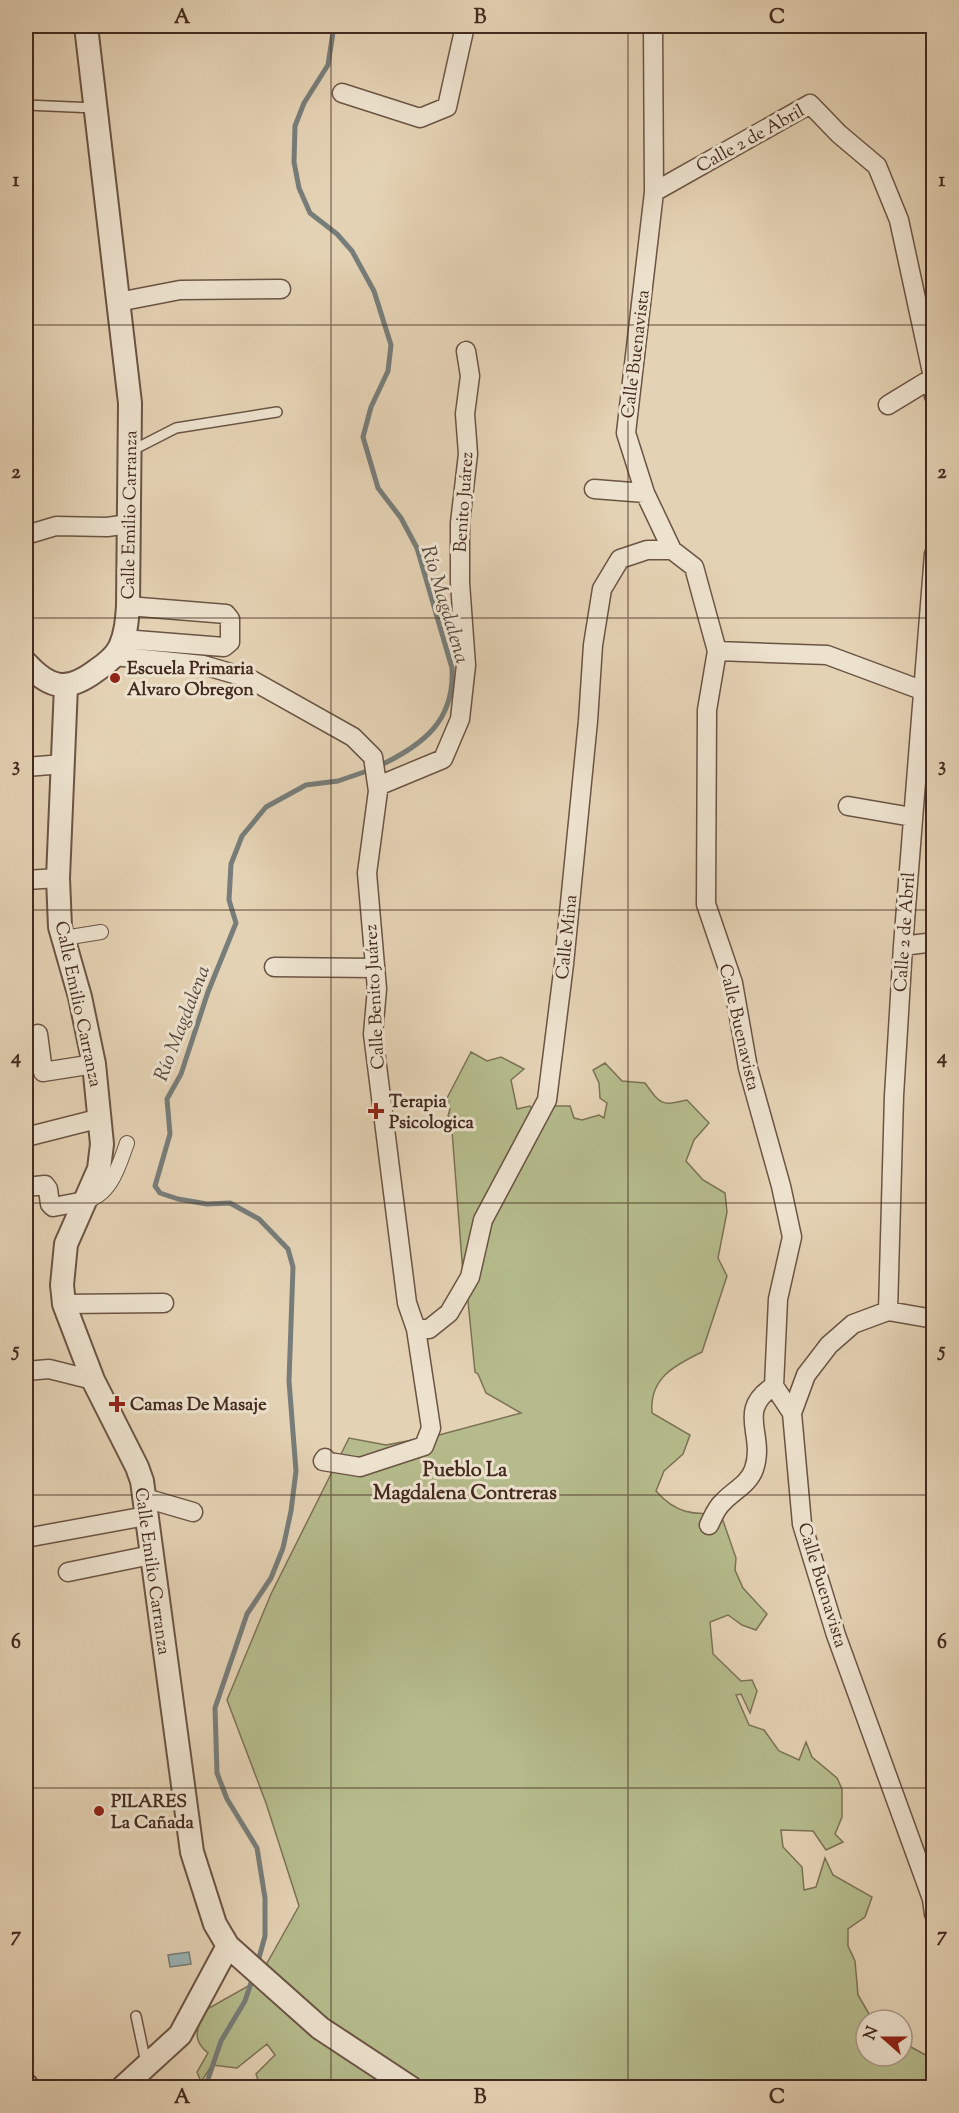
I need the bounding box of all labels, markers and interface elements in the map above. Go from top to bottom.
text: A [174,4,191,33]
text: B [474,4,487,33]
text: C [769,4,785,33]
street label: Calle 2 de Abril [692,99,810,180]
text: 1 [13,167,20,196]
text: 1 [939,167,946,196]
street label: Calle Buenavista [616,288,658,420]
street label: Calle Emilio Carranza [117,430,145,600]
street label: Benito Juárez [449,451,481,553]
text: 2 [11,459,21,488]
text: 2 [937,459,947,488]
water label: Río Magdalena [412,542,475,667]
place label: Escuela Primaria Alvaro Obregon [127,657,254,704]
marker: Escuela Primaria Alvaro Obregon [108,671,122,685]
text: 3 [12,752,20,781]
text: 3 [938,752,946,781]
street label: Calle 2 de Abril [889,871,923,993]
street label: Calle Mina [551,893,585,981]
street label: Calle Emilio Carranza [47,919,107,1090]
street label: Calle Benito Juárez [359,923,393,1070]
street label: Calle Buenavista [711,961,765,1093]
water label: Río Magdalena [148,962,219,1086]
text: 4 [10,1044,21,1073]
text: 4 [936,1044,947,1073]
place label: Terapia Psicologica [389,1090,475,1137]
marker: Terapia Psicologica [367,1102,385,1120]
text: 5 [11,1337,20,1366]
text: 5 [937,1337,946,1366]
place label: Camas De Masaje [130,1393,267,1419]
marker: Camas De Masaje [108,1395,126,1413]
district label: Pueblo La Magdalena Contreras [373,1457,557,1509]
street label: Calle Emilio Carranza [126,1486,176,1657]
street label: Calle Buenavista [790,1520,852,1651]
text: 6 [11,1629,21,1658]
text: 6 [937,1629,947,1658]
place label: PILARES La Cañada [111,1790,194,1837]
marker: PILARES La Cañada [92,1804,106,1818]
text: 7 [11,1922,22,1951]
text: 7 [937,1922,948,1951]
north arrow [854,2008,914,2068]
text: N [859,2023,885,2044]
text: A [174,2084,191,2113]
text: B [474,2084,487,2113]
text: C [769,2084,785,2113]

